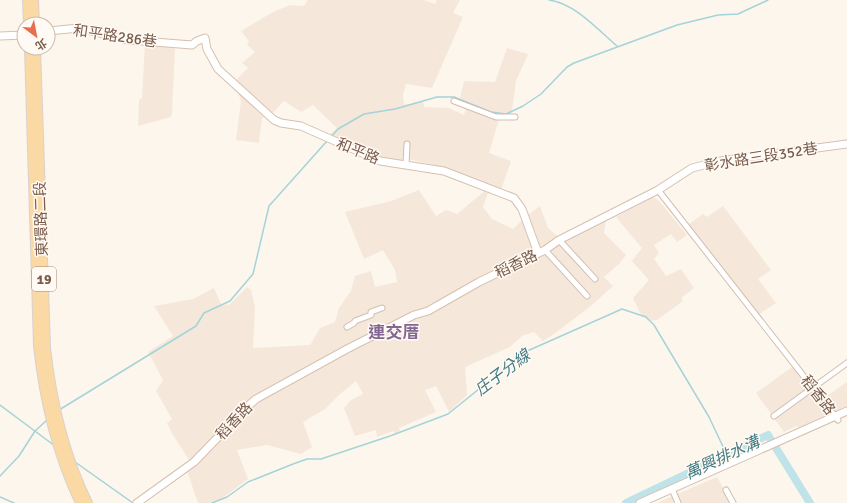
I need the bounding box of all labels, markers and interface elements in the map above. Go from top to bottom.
north arrow [16,16,56,56]
street label: 和平路286巷 [72,21,158,51]
text: 北 [33,36,49,52]
street label: 和平路 [334,134,382,168]
street label: 彰水路三段352巷 [703,139,819,175]
street label: 東環路二段 [31,181,51,257]
street label: 稻香路 [492,246,540,282]
road number: 19 [32,267,56,291]
district label: 連交厝 [369,322,420,343]
water label: 庄子分線 [471,344,536,400]
street label: 稻香路 [797,372,839,418]
street label: 稻香路 [212,399,256,443]
water label: 萬興排水溝 [682,431,765,484]

